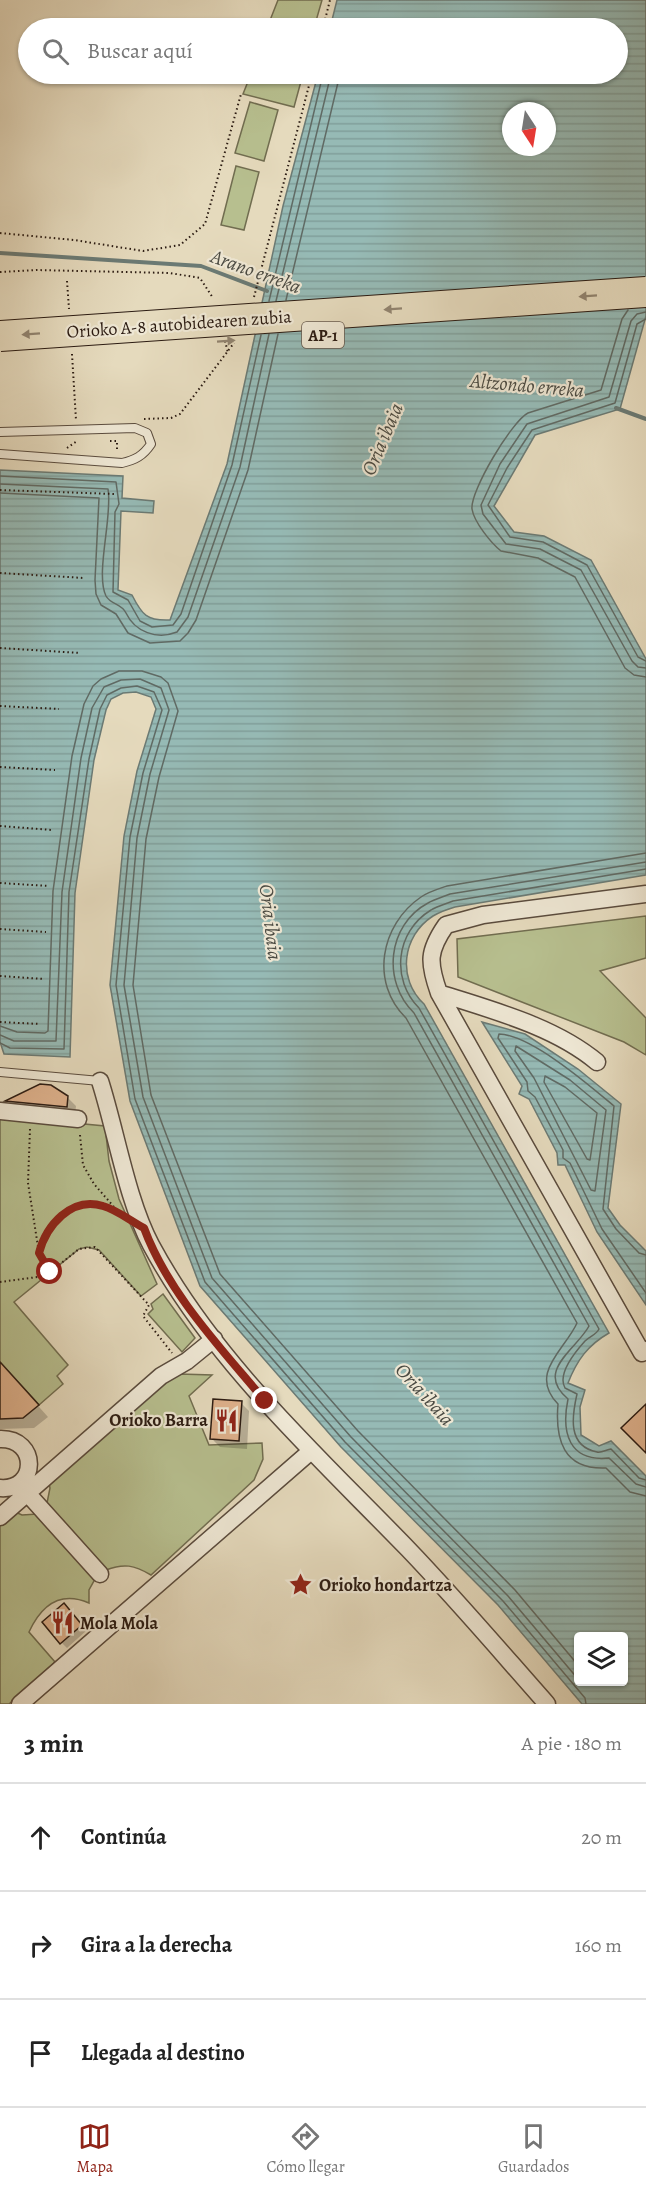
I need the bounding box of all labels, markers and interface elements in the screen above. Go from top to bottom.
search box [18,18,628,84]
icon: search [39,35,72,68]
text: Buscar aquí [87,36,193,66]
north arrow [502,102,556,156]
water label: Arano erreka [206,242,305,300]
one-way arrow [578,291,597,300]
street label: Orioko A-8 autobidearen zubia [66,304,293,344]
one-way arrow [384,304,403,314]
road number: AP-1 [302,322,344,348]
one-way arrow [21,330,40,339]
one-way arrow [217,337,236,346]
water label: Altzondo erreka [468,367,585,404]
water label: Oria ibaia [355,399,410,480]
water label: Oria ibaia [252,883,289,962]
route start [36,1258,62,1284]
water label: Oria ibaia [389,1357,460,1432]
route end [251,1387,277,1413]
restaurant icon: Orioko Barra [213,1407,239,1433]
place label: Orioko Barra [109,1408,208,1432]
place icon: Orioko hondartza [288,1572,314,1598]
place label: Orioko hondartza [319,1573,453,1597]
restaurant icon: Mola Mola [49,1610,75,1636]
place label: Mola Mola [80,1611,159,1635]
map controls [574,1632,628,1686]
button: layers [574,1632,628,1686]
text: 3 min [24,1726,84,1761]
text: A pie · 180 m [522,1730,622,1757]
icon: ahead [24,1821,57,1854]
text: Continúa [81,1822,167,1852]
text: 20 m [581,1824,622,1851]
icon: right [24,1929,57,1962]
text: Gira a la derecha [81,1930,232,1960]
text: 160 m [575,1932,622,1959]
icon: arrive [24,2037,57,2070]
text: Llegada al destino [81,2038,245,2068]
tab: Mapa [77,2120,113,2178]
tab: Cómo llegar [266,2120,345,2178]
tab: Guardados [498,2120,569,2178]

